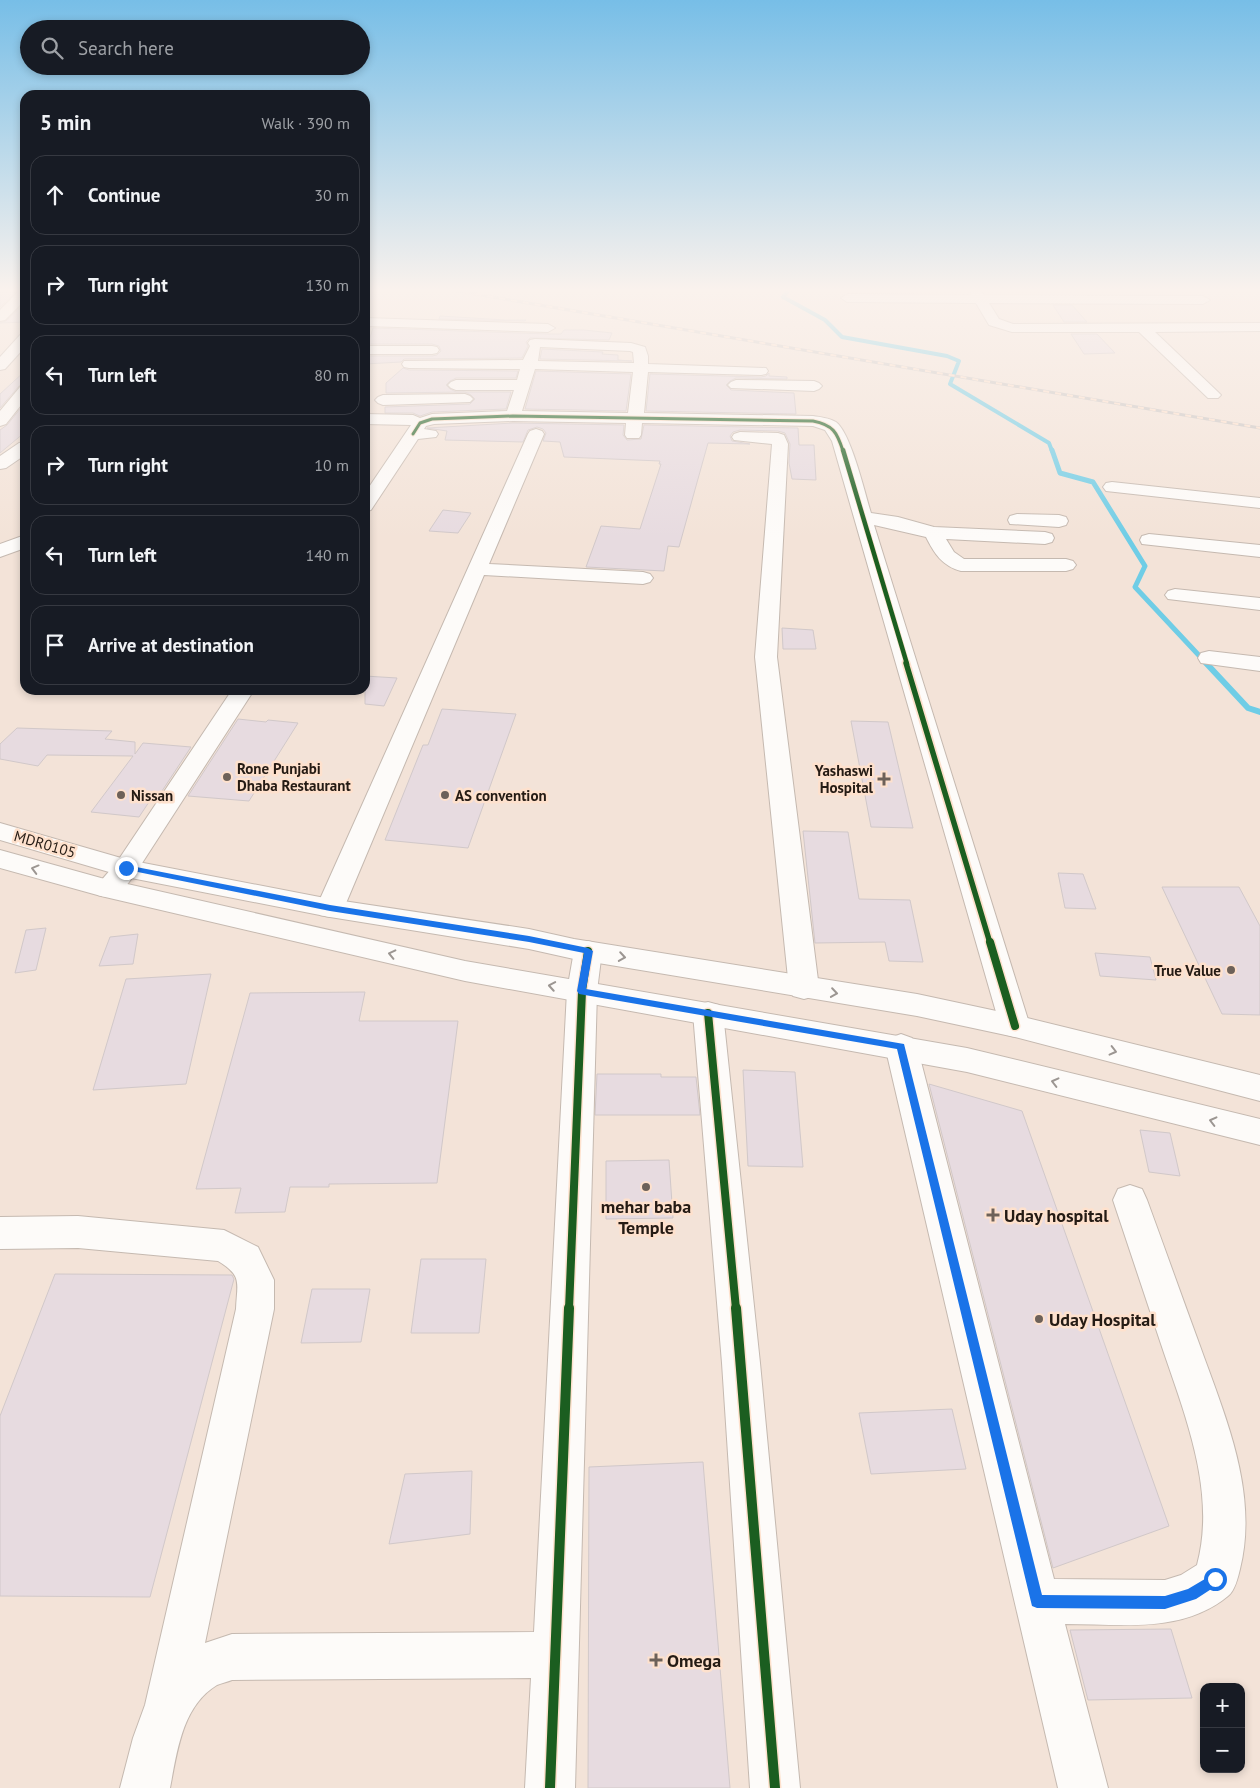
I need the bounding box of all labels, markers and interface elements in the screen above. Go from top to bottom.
search box [20,20,370,75]
icon: search [38,34,66,62]
text: Search here [78,36,174,60]
text: 5 min [40,109,91,136]
text: Walk · 390 m [261,113,350,133]
icon: ahead [41,181,69,209]
text: Continue [88,183,160,207]
text: 30 m [314,185,349,205]
icon: right [41,271,69,299]
text: Turn right [88,273,168,297]
text: 130 m [306,275,349,295]
icon: left [41,361,69,389]
text: Turn left [88,363,157,387]
text: 80 m [314,365,349,385]
icon: right [41,451,69,479]
text: Turn right [88,453,168,477]
text: 10 m [314,455,349,475]
icon: left [41,541,69,569]
text: Turn left [88,543,157,567]
text: 140 m [306,545,349,565]
icon: arrive [41,631,69,659]
text: Arrive at destination [88,633,254,657]
place label: Rone Punjabi Dhaba Restaurant [237,759,351,795]
place label: Yashaswi Hospital [814,761,874,797]
marker: Rone Punjabi Dhaba Restaurant [221,771,233,783]
marker: Yashaswi Hospital [877,772,891,786]
place label: Nissan [131,786,173,805]
place label: AS convention [455,786,547,805]
marker: Nissan [115,789,127,801]
marker: AS convention [439,789,451,801]
street label: MDR0105 [12,826,78,862]
route end [115,857,138,880]
one-way arrow [32,864,40,874]
one-way arrow [388,949,397,960]
one-way arrow [617,951,626,961]
place label: True Value [1154,961,1221,980]
marker: True Value [1225,964,1237,976]
one-way arrow [547,981,556,991]
one-way arrow [829,987,838,997]
one-way arrow [1108,1045,1116,1055]
one-way arrow [1051,1077,1059,1087]
one-way arrow [1208,1116,1217,1127]
marker: mehar baba Temple [640,1181,652,1193]
place label: mehar baba Temple [601,1195,691,1239]
place label: Uday hospital [1004,1204,1109,1227]
marker: Uday hospital [986,1208,1000,1222]
place label: Uday Hospital [1049,1308,1156,1331]
marker: Uday Hospital [1033,1313,1045,1325]
route start [1204,1568,1227,1591]
place label: Omega [667,1649,721,1672]
marker: Omega [649,1653,663,1667]
map controls [1200,1683,1245,1773]
button: + [1200,1683,1245,1728]
button: − [1200,1728,1245,1773]

